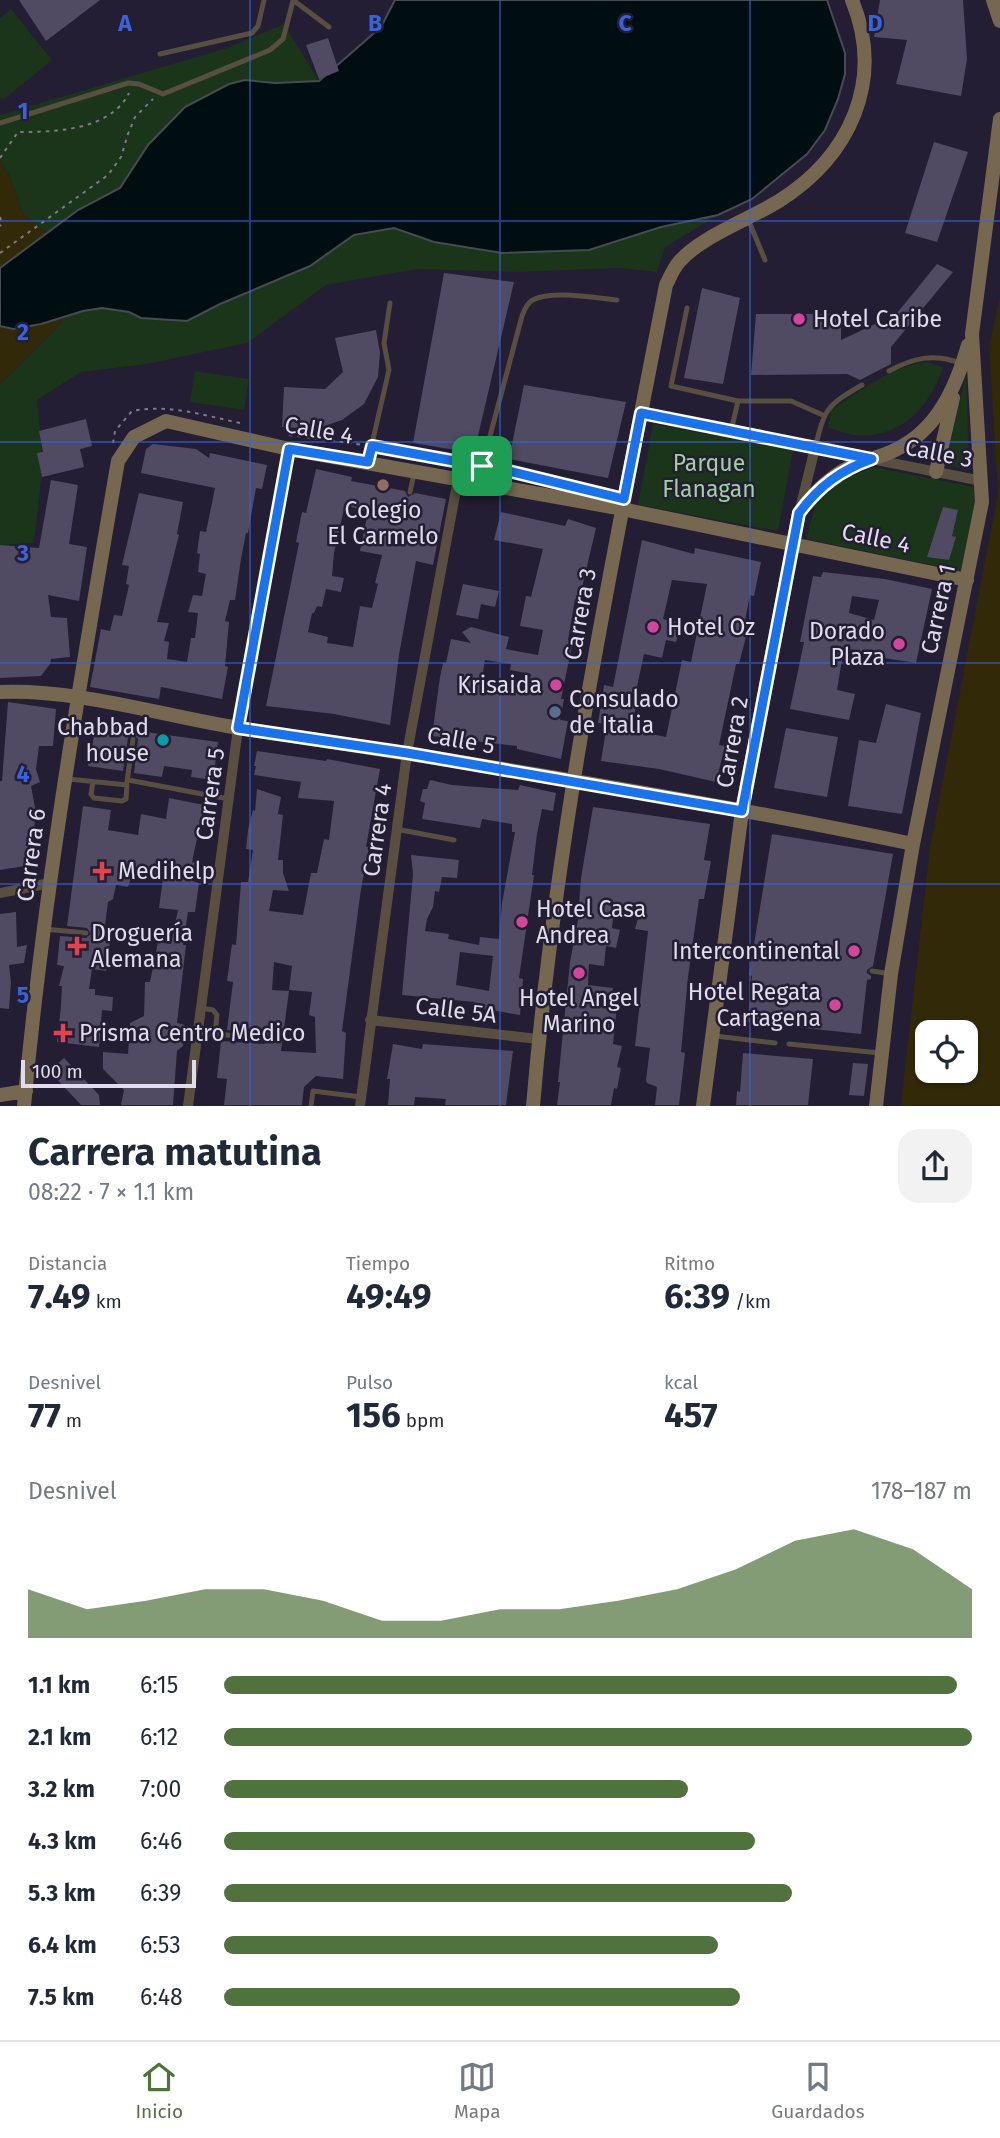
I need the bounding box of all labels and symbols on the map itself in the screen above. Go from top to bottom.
text: A [117,9,132,37]
text: B [368,9,382,37]
text: C [618,9,632,37]
text: D [868,9,883,37]
text: 1 [18,97,28,125]
place label: Hotel Caribe [813,305,942,333]
marker: Hotel Caribe [791,311,807,327]
text: 2 [17,318,29,346]
street label: Calle 4 [283,410,355,450]
street label: Calle 3 [903,433,975,473]
pin [452,436,512,496]
park label: Parque Flanagan [662,449,756,503]
marker: Colegio El Carmelo [375,477,391,493]
place label: Colegio El Carmelo [327,496,439,550]
street label: Calle 4 [839,517,913,559]
text: 3 [16,539,29,567]
street label: Carrera 1 [915,561,961,657]
street label: Carrera 3 [558,566,602,662]
place label: Hotel Oz [667,613,755,641]
place label: Dorado Plaza [809,617,885,671]
marker: Hotel Oz [645,619,661,635]
marker: Dorado Plaza [891,636,907,652]
place label: Krisaida [457,671,542,699]
marker: Krisaida [548,677,564,693]
place label: Consulado de Italia [569,685,679,739]
street label: Carrera 2 [710,694,754,790]
marker: Consulado de Italia [547,704,563,720]
place label: Chabbad house [57,713,149,767]
street label: Calle 5 [425,720,497,760]
marker: Chabbad house [155,732,171,748]
street label: Carrera 5 [190,746,230,842]
text: 4 [17,760,30,788]
street label: Carrera 4 [357,782,397,878]
street label: Carrera 6 [11,807,51,903]
place label: Medihelp [118,857,215,885]
marker: Medihelp [92,861,112,881]
place label: Hotel Casa Andrea [536,895,646,949]
marker: Hotel Casa Andrea [514,914,530,930]
place label: Droguería Alemana [91,919,193,973]
place label: Intercontinental [672,937,840,965]
marker: Droguería Alemana [69,938,85,954]
marker: Intercontinental [846,943,862,959]
marker: Hotel Angel Marino [571,965,587,981]
place label: Hotel Regata Cartagena [688,978,821,1032]
text: 5 [17,981,29,1009]
place label: Hotel Angel Marino [519,984,639,1038]
street label: Calle 5A [414,991,499,1029]
marker: Hotel Regata Cartagena [827,997,843,1013]
place label: Prisma Centro Medico [79,1019,305,1047]
marker: Prisma Centro Medico [53,1023,73,1043]
scale bar [21,1056,196,1088]

